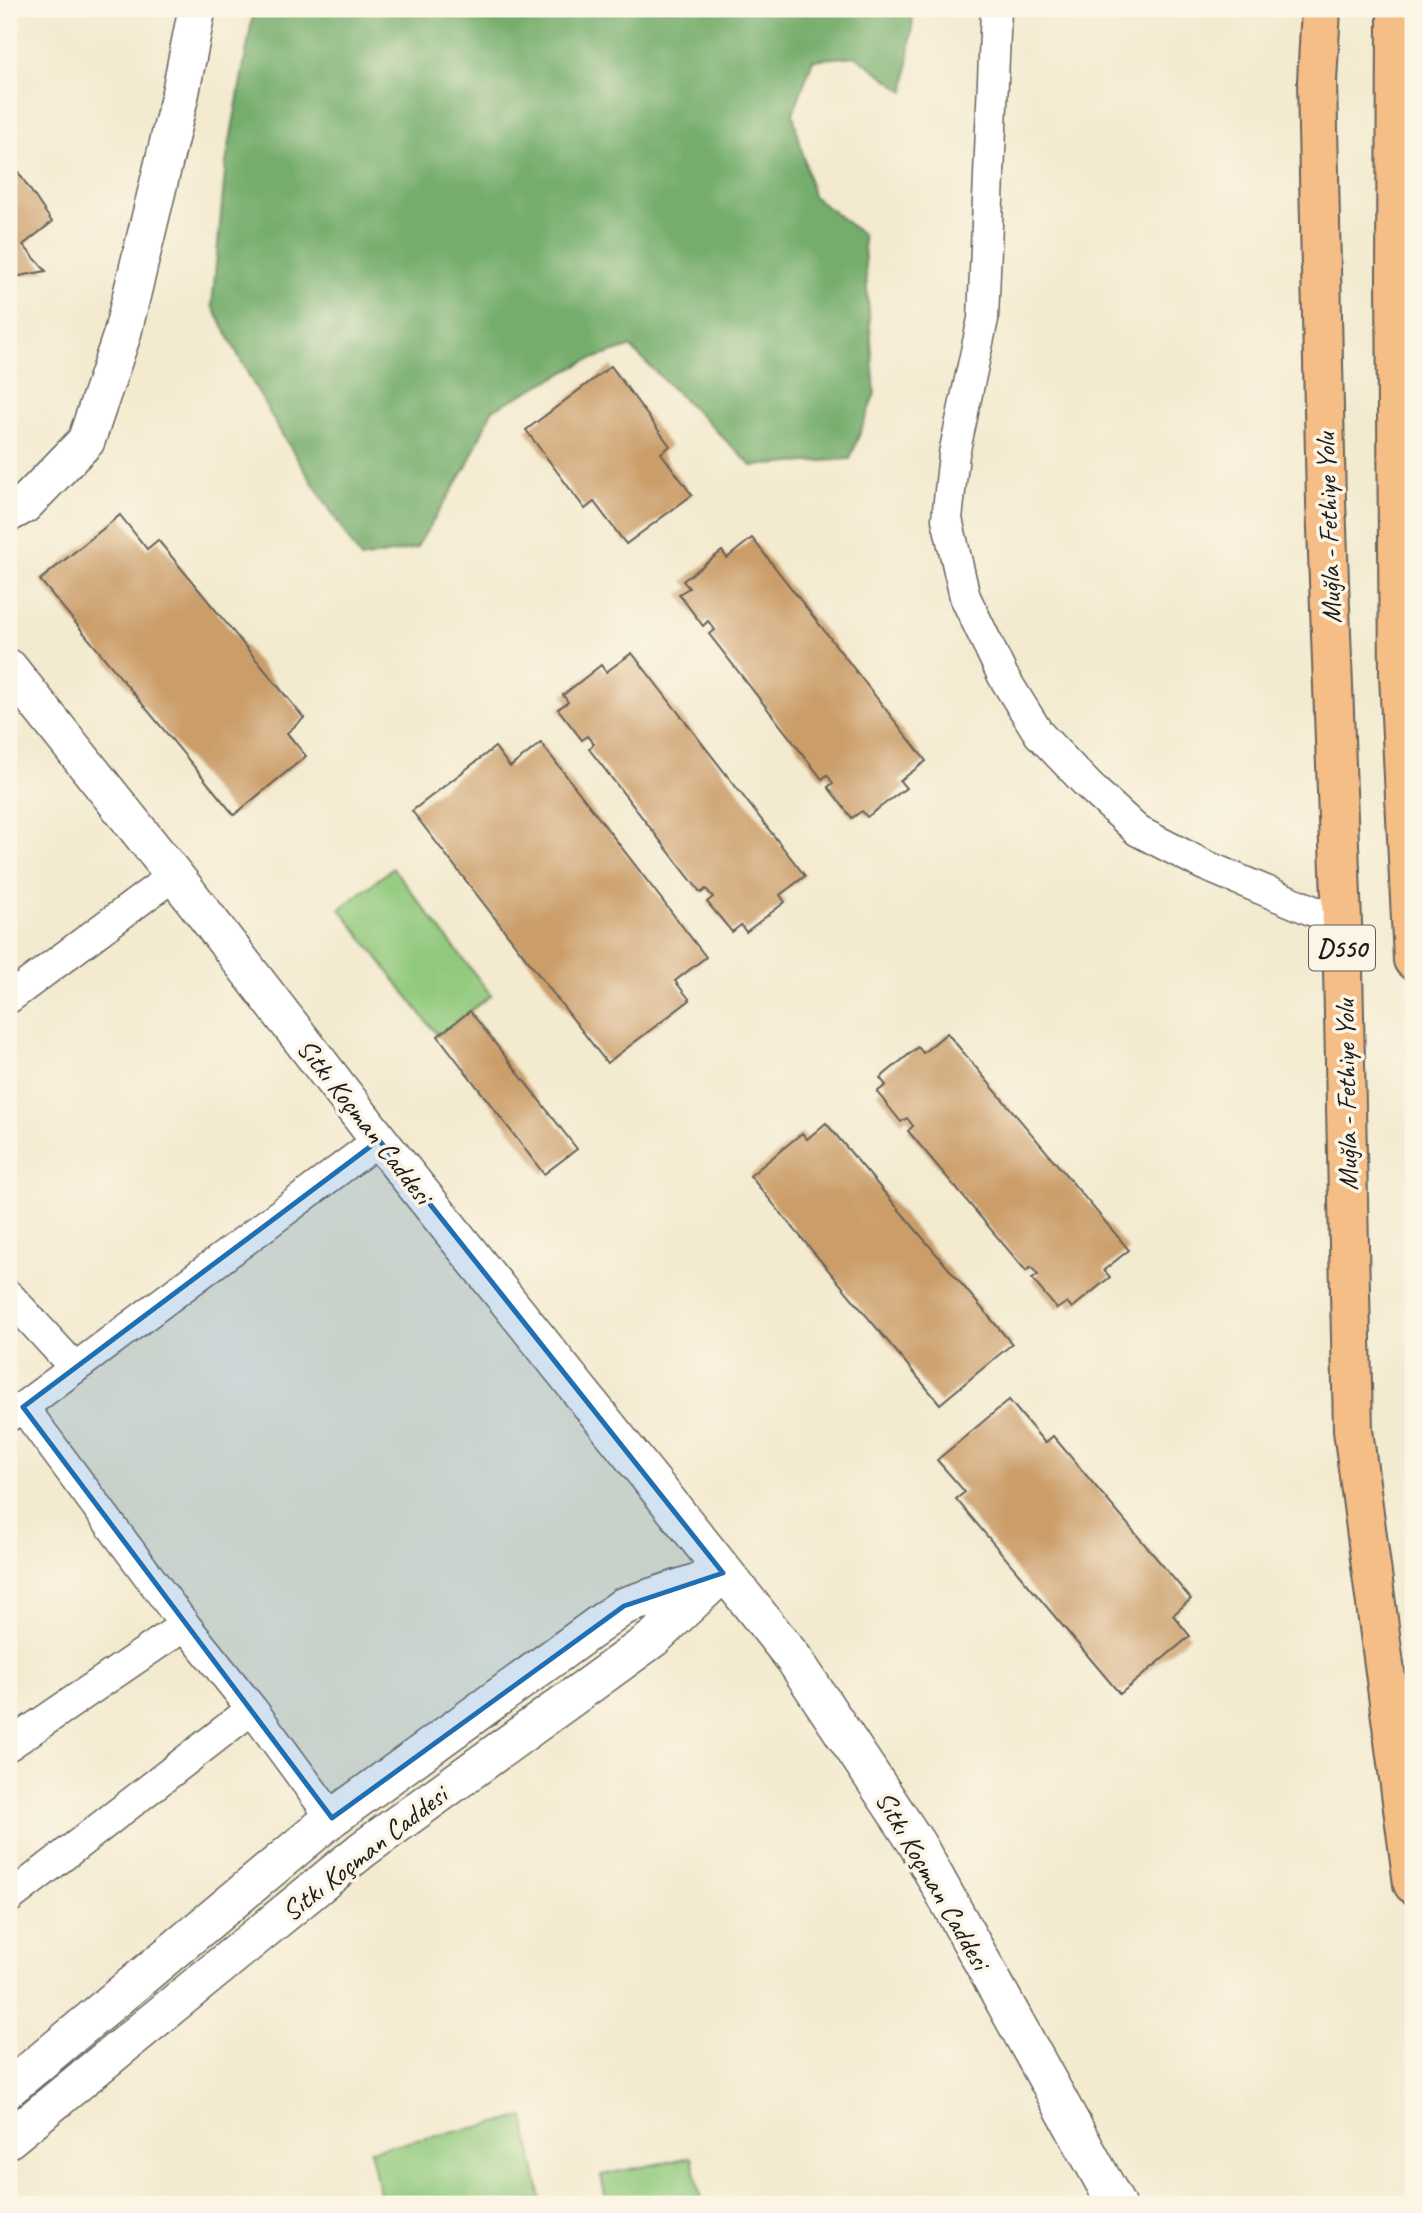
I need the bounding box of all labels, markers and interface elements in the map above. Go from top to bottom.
street label: Muğla - Fethiye Yolu [1307,430,1349,624]
road number: D550 [1309,925,1375,970]
street label: Muğla - Fethiye Yolu [1327,997,1365,1191]
street label: Sıtkı Koçman Caddesi [290,1031,443,1214]
street label: Sıtkı Koçman Caddesi [274,1775,457,1928]
street label: Sıtkı Koçman Caddesi [868,1784,1000,1979]

